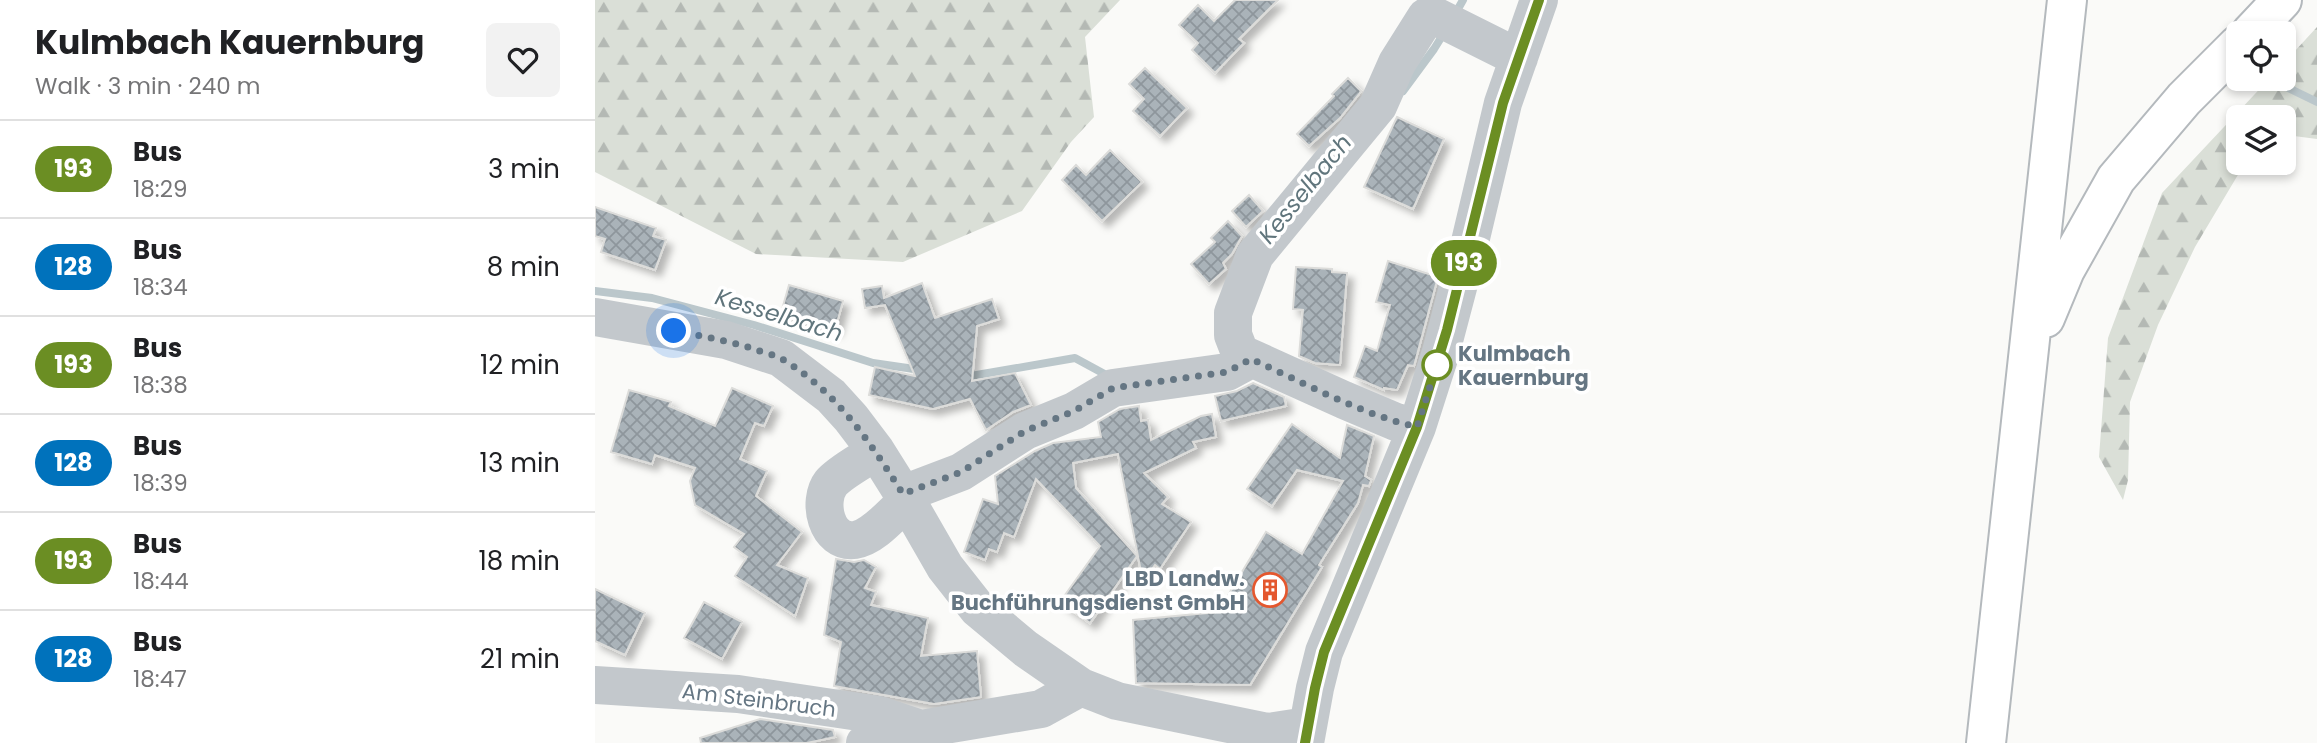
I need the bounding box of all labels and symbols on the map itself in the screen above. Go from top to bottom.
water label: Kesselbach [1251,128,1359,250]
line badge: 193 [1424,240,1504,286]
water label: Kesselbach [711,280,847,350]
your location [656,313,691,348]
place label: Kulmbach Kauernburg [1458,339,1589,392]
marker: Kulmbach Kauernburg [1422,350,1452,380]
place label: LBD Landw. Buchführungsdienst GmbH [951,564,1245,617]
building icon: LBD Landw. Buchführungsdienst GmbH [1251,571,1289,609]
street label: Am Steinbruch [680,676,838,724]

